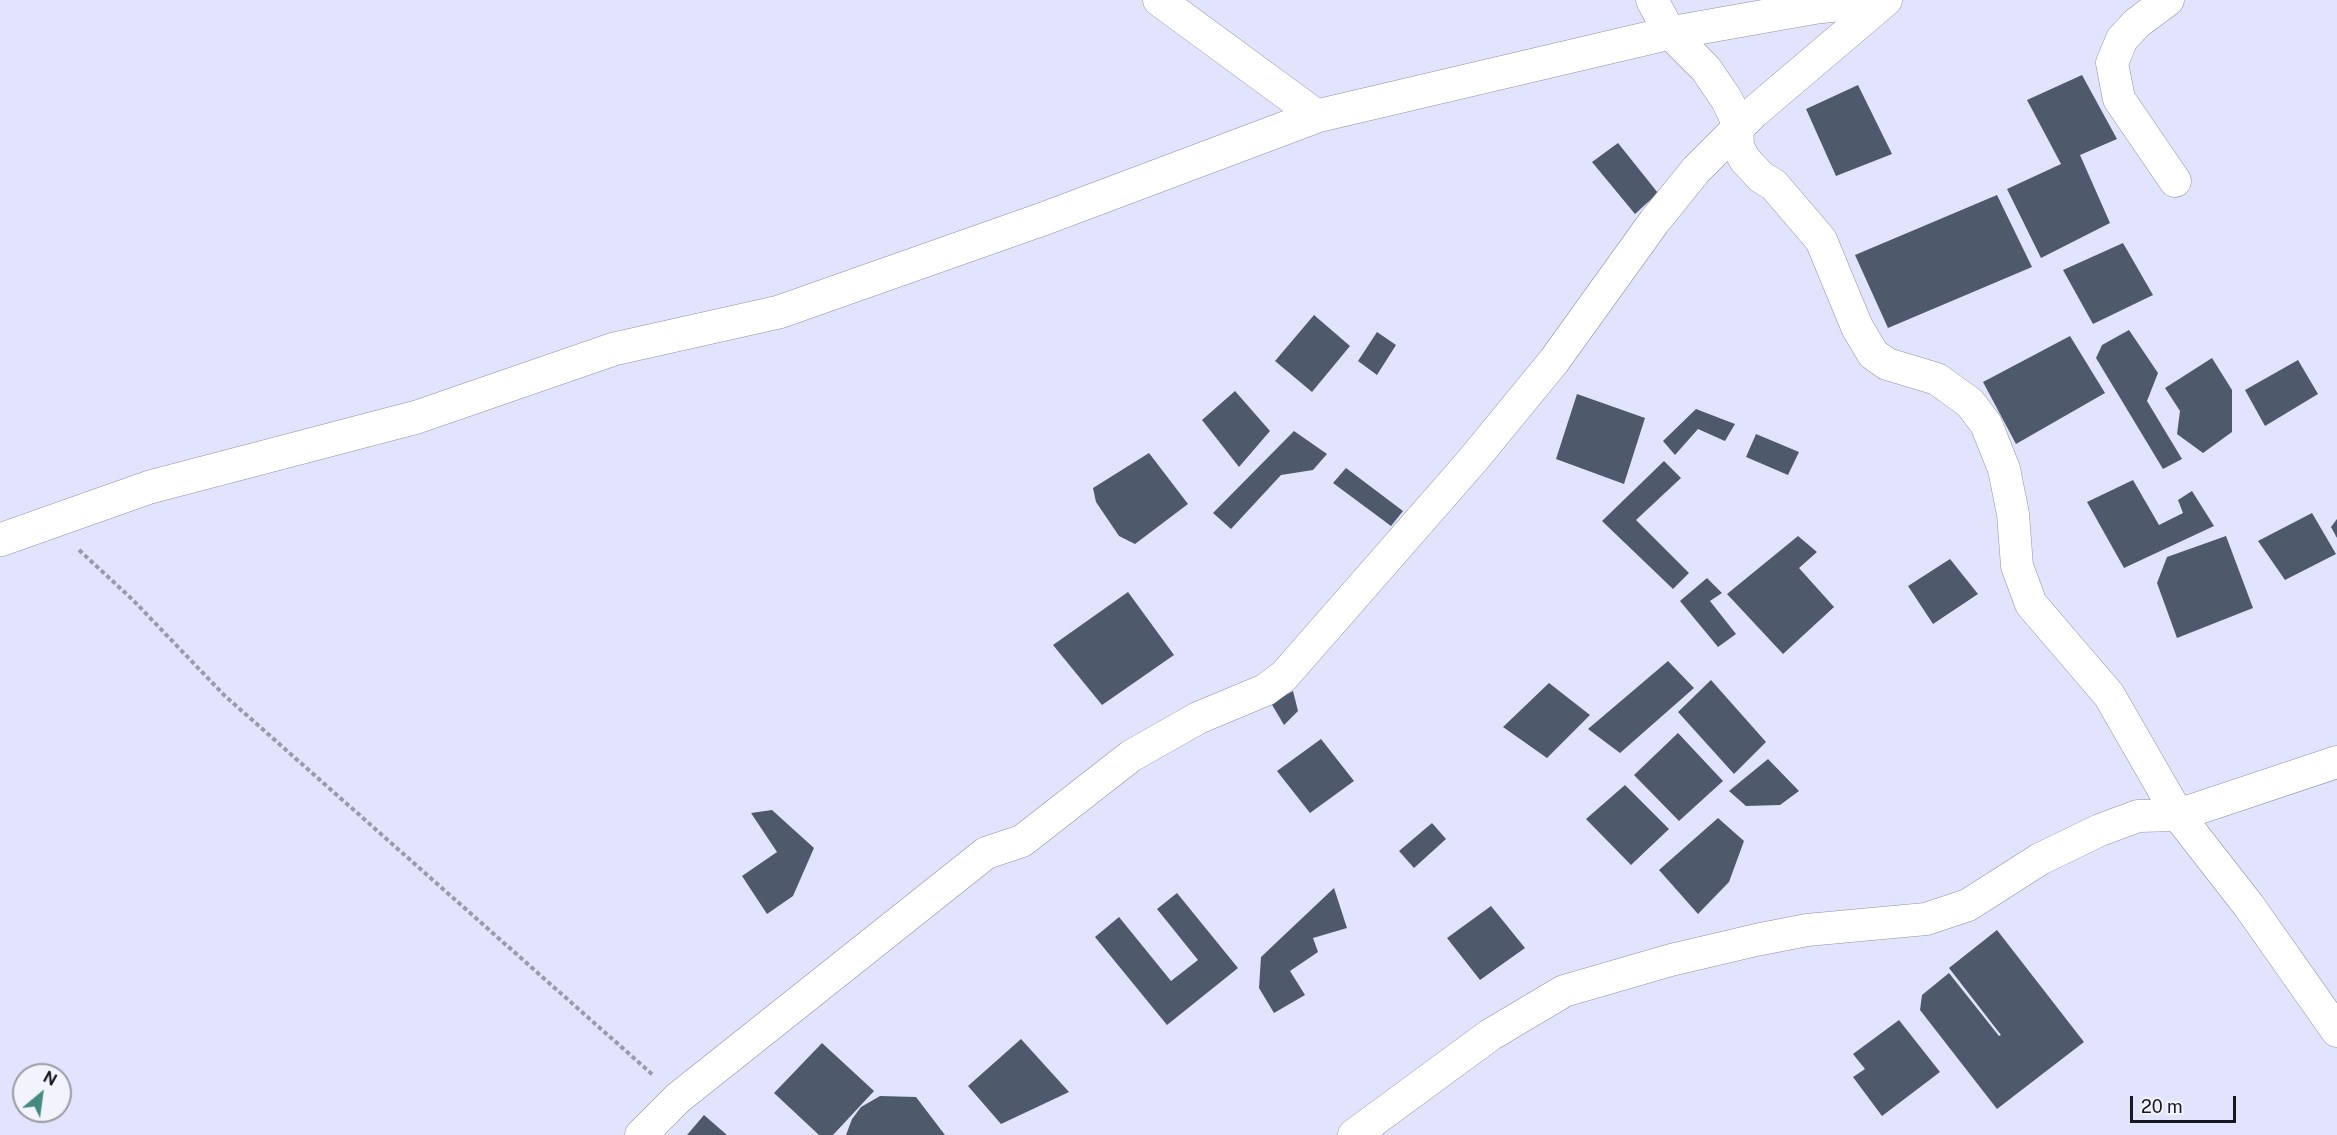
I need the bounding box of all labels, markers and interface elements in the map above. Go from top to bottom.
north arrow [12,1063,72,1123]
text: N [40,1067,60,1090]
scale bar [2133,1084,2240,1122]
text: 20 m [2141,1096,2183,1117]

